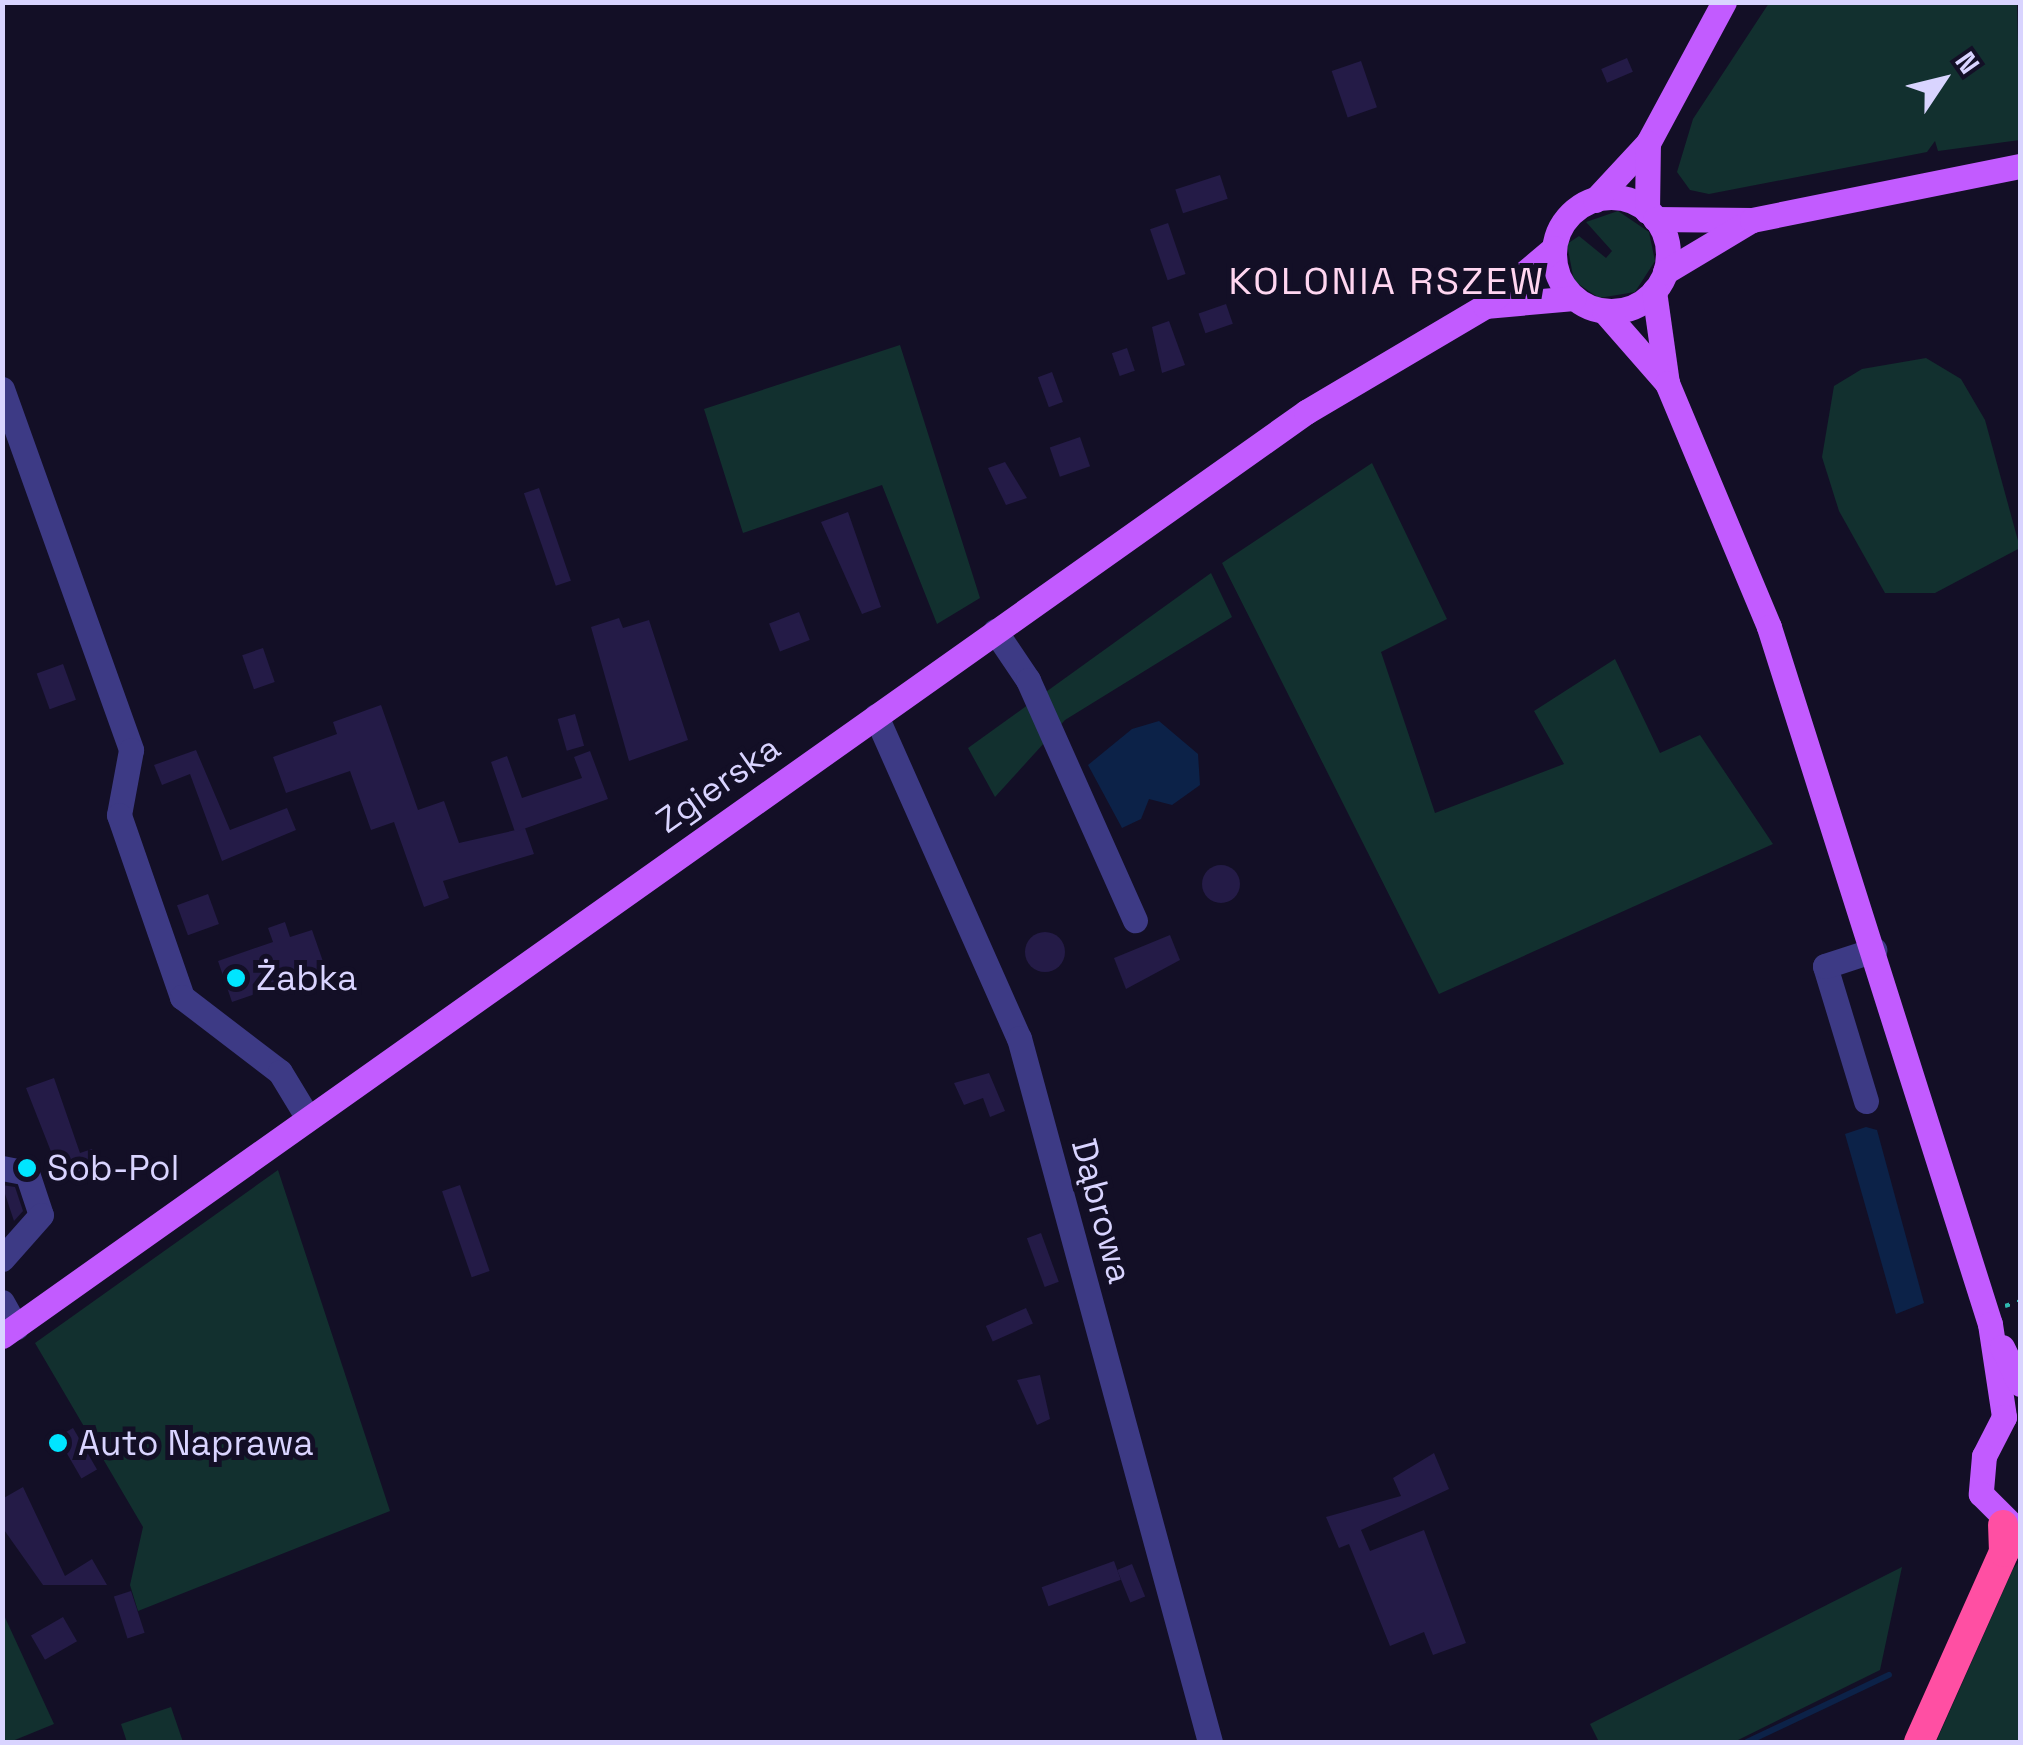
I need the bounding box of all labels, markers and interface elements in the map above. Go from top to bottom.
north arrow [1893,30,1993,130]
text: N [1947,45,1988,81]
district label: KOLONIA RSZEW [1228,259,1546,305]
street label: Zgierska [648,726,788,842]
place label: Żabka [256,957,357,999]
marker: Żabka [225,967,247,989]
street label: Dąbrowa [1063,1134,1141,1288]
place label: Sob-Pol [47,1147,179,1189]
marker: Sob-Pol [16,1157,38,1179]
place label: Auto Naprawa [78,1422,314,1464]
marker: Auto Naprawa [47,1432,69,1454]

